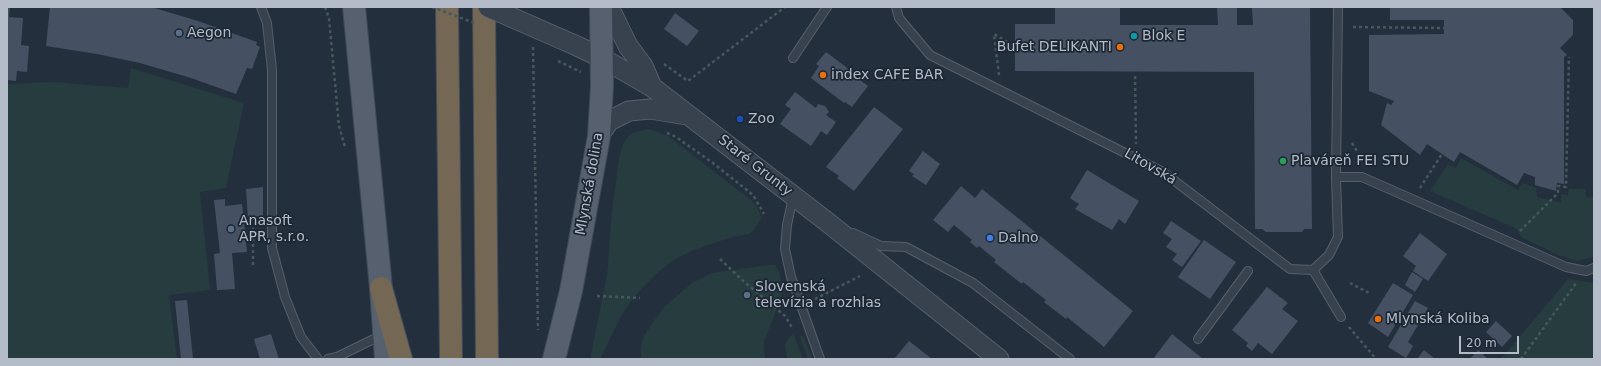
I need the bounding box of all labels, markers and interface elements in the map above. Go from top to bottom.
place label: Aegon [187,25,231,41]
marker: Aegon [174,28,184,38]
place label: Blok E [1142,28,1185,44]
marker: Blok E [1129,31,1139,41]
place label: Bufet DELIKANTI [997,39,1112,55]
marker: Bufet DELIKANTI [1115,42,1125,52]
place label: index CAFE BAR [831,67,943,83]
marker: index CAFE BAR [818,70,828,80]
place label: Zoo [748,111,775,127]
marker: Zoo [735,114,745,124]
street label: Mlynská dolina [573,131,607,237]
street label: Staré Grunty [715,132,795,200]
street label: Litovská [1121,145,1179,189]
place label: Plaváreň FEI STU [1291,153,1409,169]
marker: Plaváreň FEI STU [1278,156,1288,166]
place label: Anasoft APR, s.r.o. [239,213,309,246]
marker: Anasoft APR, s.r.o. [226,224,236,234]
place label: Dalno [998,230,1039,246]
marker: Dalno [985,233,995,243]
place label: Slovenská televízia a rozhlas [755,279,881,312]
marker: Slovenská televízia a rozhlas [742,290,752,300]
place label: Mlynská Koliba [1386,311,1490,327]
marker: Mlynská Koliba [1373,314,1383,324]
scale bar [1461,328,1521,354]
text: 20 m [1466,336,1497,350]

